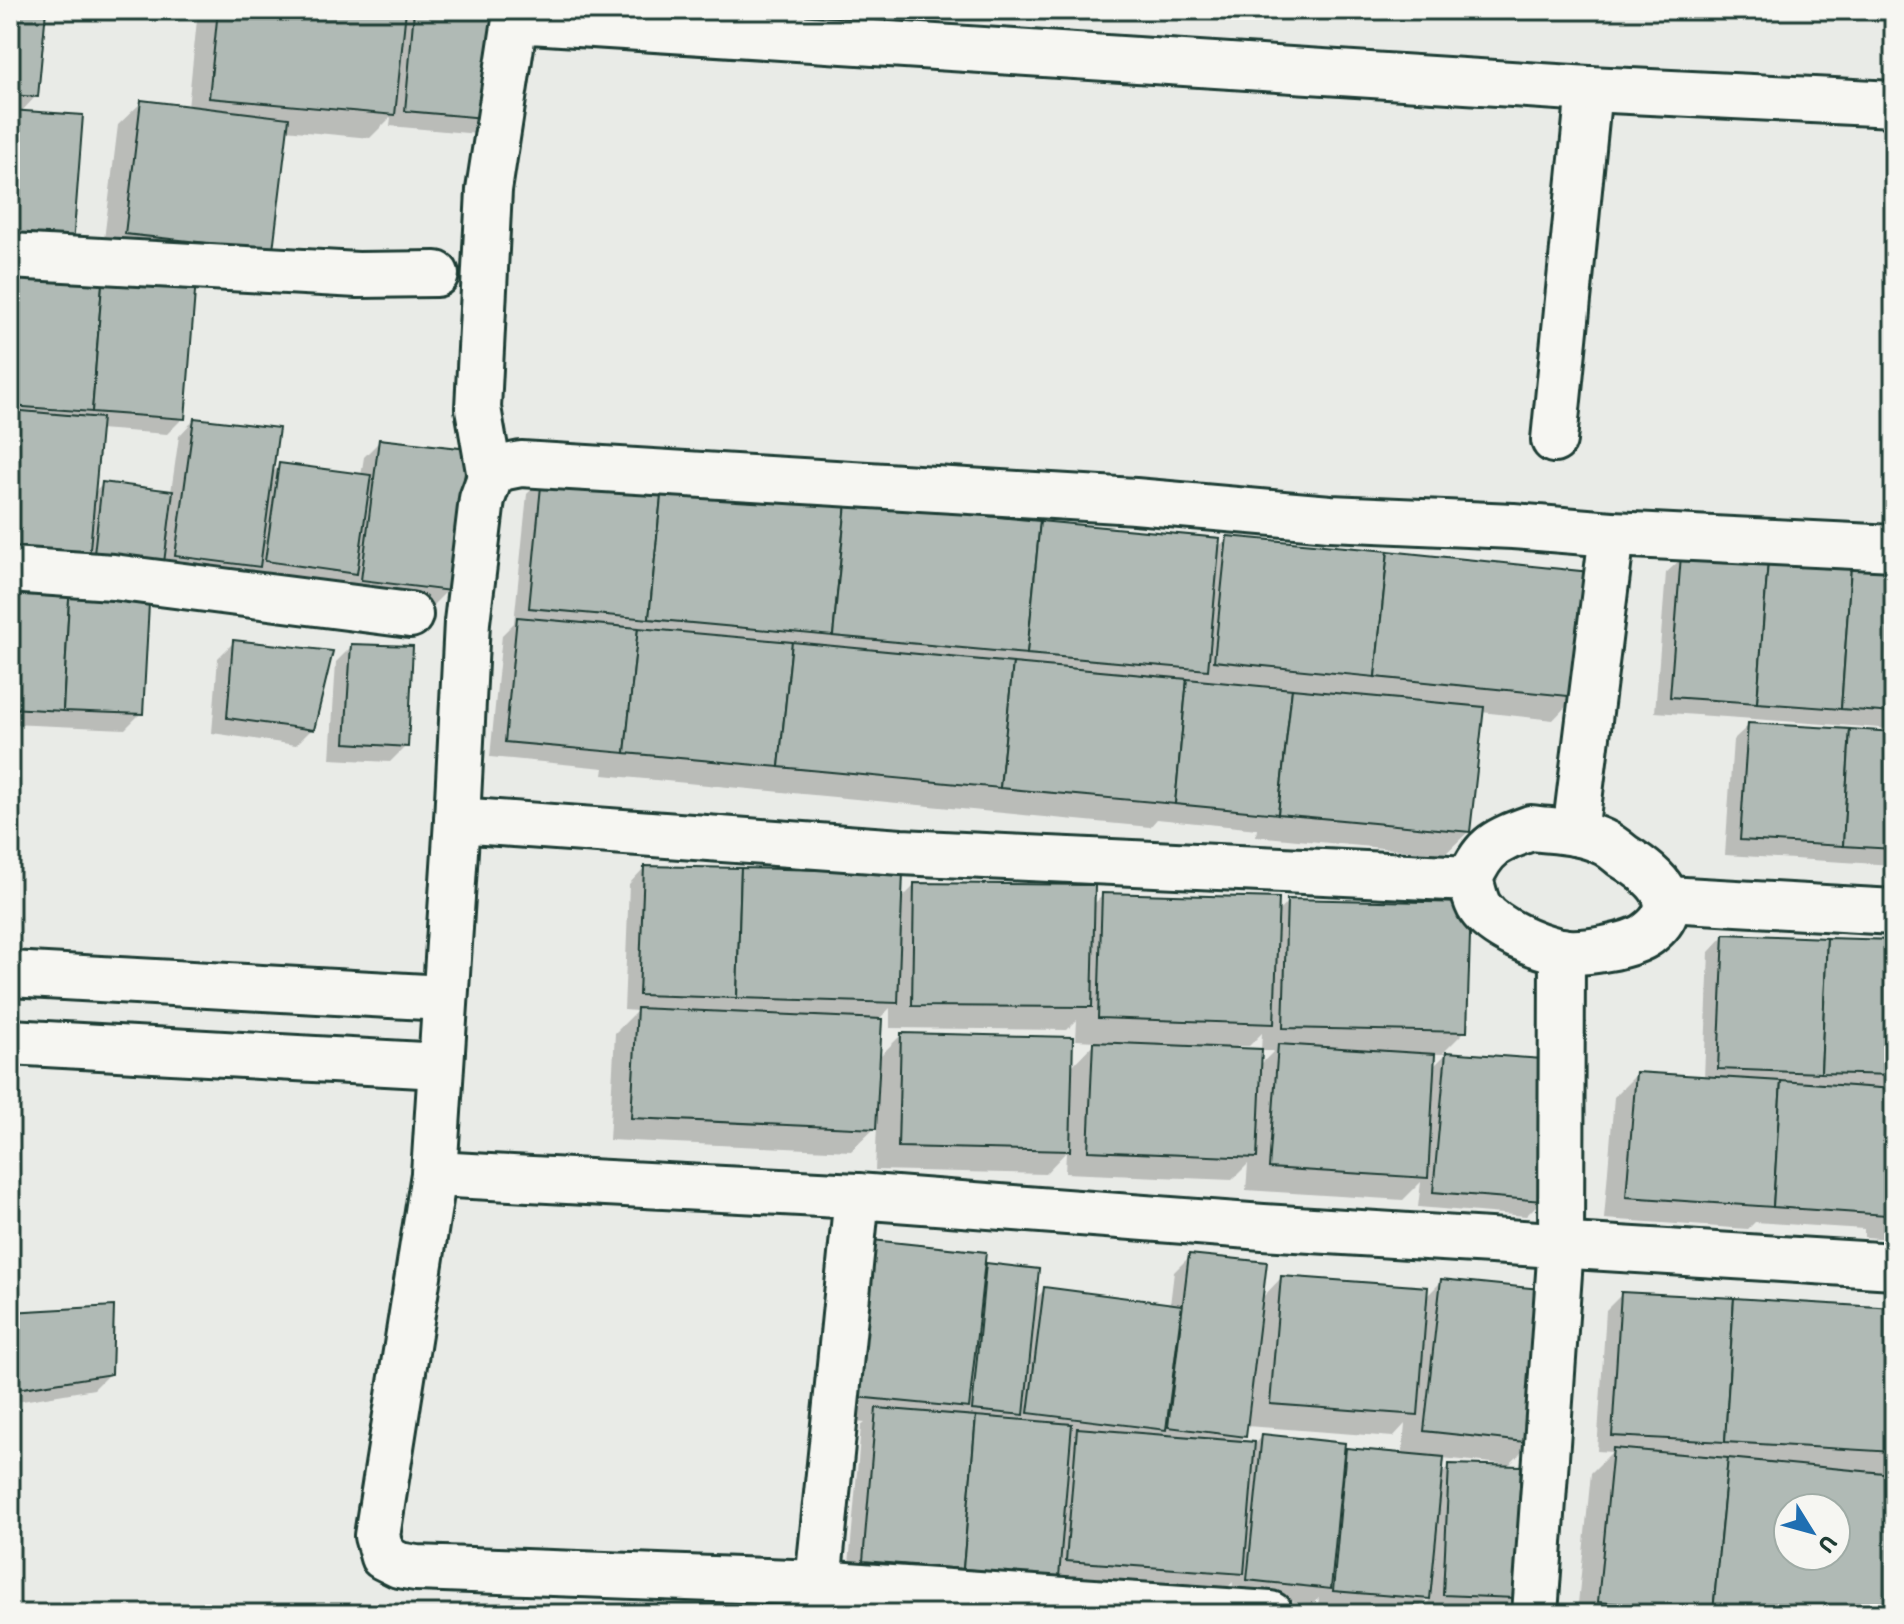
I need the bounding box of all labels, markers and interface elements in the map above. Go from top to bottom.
north arrow [1772,1492,1852,1572]
text: U [1811,1529,1844,1558]

